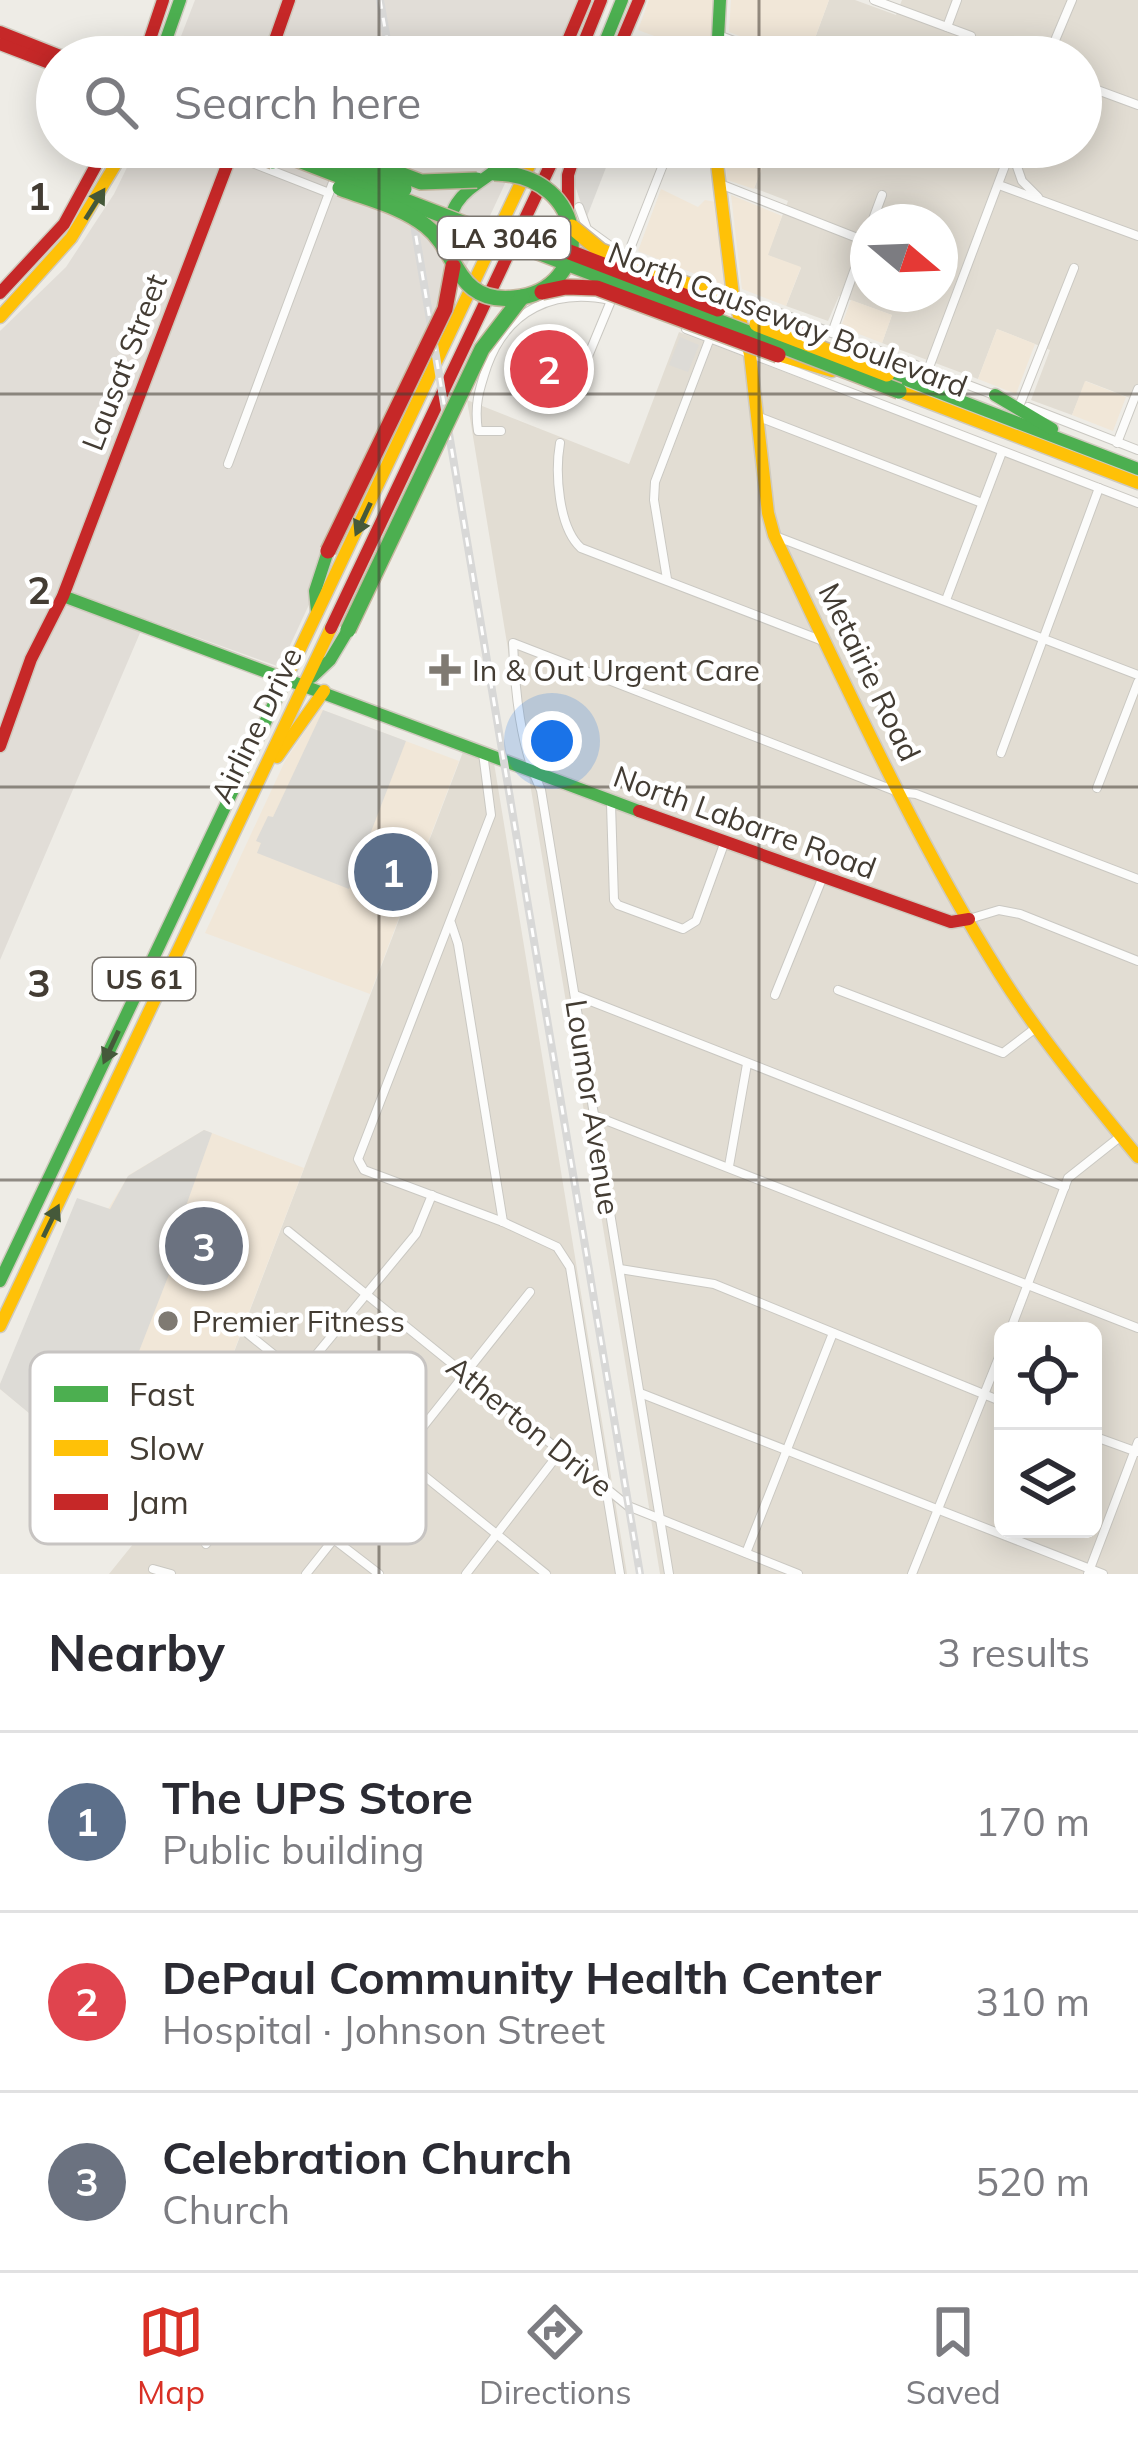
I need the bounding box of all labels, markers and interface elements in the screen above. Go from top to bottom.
search box [36,36,1102,168]
icon: search [78,69,144,135]
text: Search here [174,74,421,130]
text: 1 [27,171,51,220]
one-way arrow [84,187,105,221]
north arrow [850,204,958,312]
road number: LA 3046 [438,217,570,259]
street label: North Causeway Boulevard [603,233,973,405]
street label: Lausat Street [73,268,175,456]
pin: 2 [510,324,588,414]
one-way arrow [353,501,373,536]
text: 2 [27,565,51,614]
street label: Metairie Road [811,577,929,767]
street label: Airline Drive [202,641,310,809]
place label: In & Out Urgent Care [472,651,760,689]
marker: In & Out Urgent Care [429,654,461,686]
your location [522,711,582,771]
street label: North Labarre Road [608,757,882,887]
pin: 1 [354,827,432,917]
text: 3 [27,958,51,1007]
road number: US 61 [93,958,195,1000]
street label: Loumor Avenue [557,997,629,1217]
one-way arrow [101,1030,121,1065]
pin: 3 [165,1201,243,1291]
one-way arrow [41,1203,61,1238]
place label: Premier Fitness [192,1302,405,1340]
marker: Premier Fitness [155,1308,181,1334]
map controls [994,1322,1102,1538]
button: locate [994,1322,1102,1430]
street label: Atherton Drive [439,1347,621,1505]
legend [30,1352,426,1544]
text: Fast [129,1373,194,1414]
text: Slow [129,1427,205,1468]
button: layers [994,1430,1102,1538]
text: Jam [129,1481,189,1522]
text: Nearby [48,1620,225,1684]
text: 3 results [937,1628,1090,1677]
text: The UPS Store [162,1769,473,1825]
text: 1 [75,1797,99,1846]
text: 170 m [975,1797,1090,1846]
text: Public building [162,1825,425,1874]
text: DePaul Community Health Center [162,1949,881,2005]
text: 2 [75,1977,99,2026]
text: 310 m [975,1977,1090,2026]
text: Hospital · Johnson Street [162,2005,605,2054]
text: Celebration Church [162,2129,572,2185]
text: 3 [75,2157,99,2206]
text: 520 m [975,2157,1090,2206]
text: Church [162,2185,290,2234]
tab: Map [137,2299,205,2412]
tab: Directions [479,2299,632,2412]
tab: Saved [906,2299,1001,2412]

